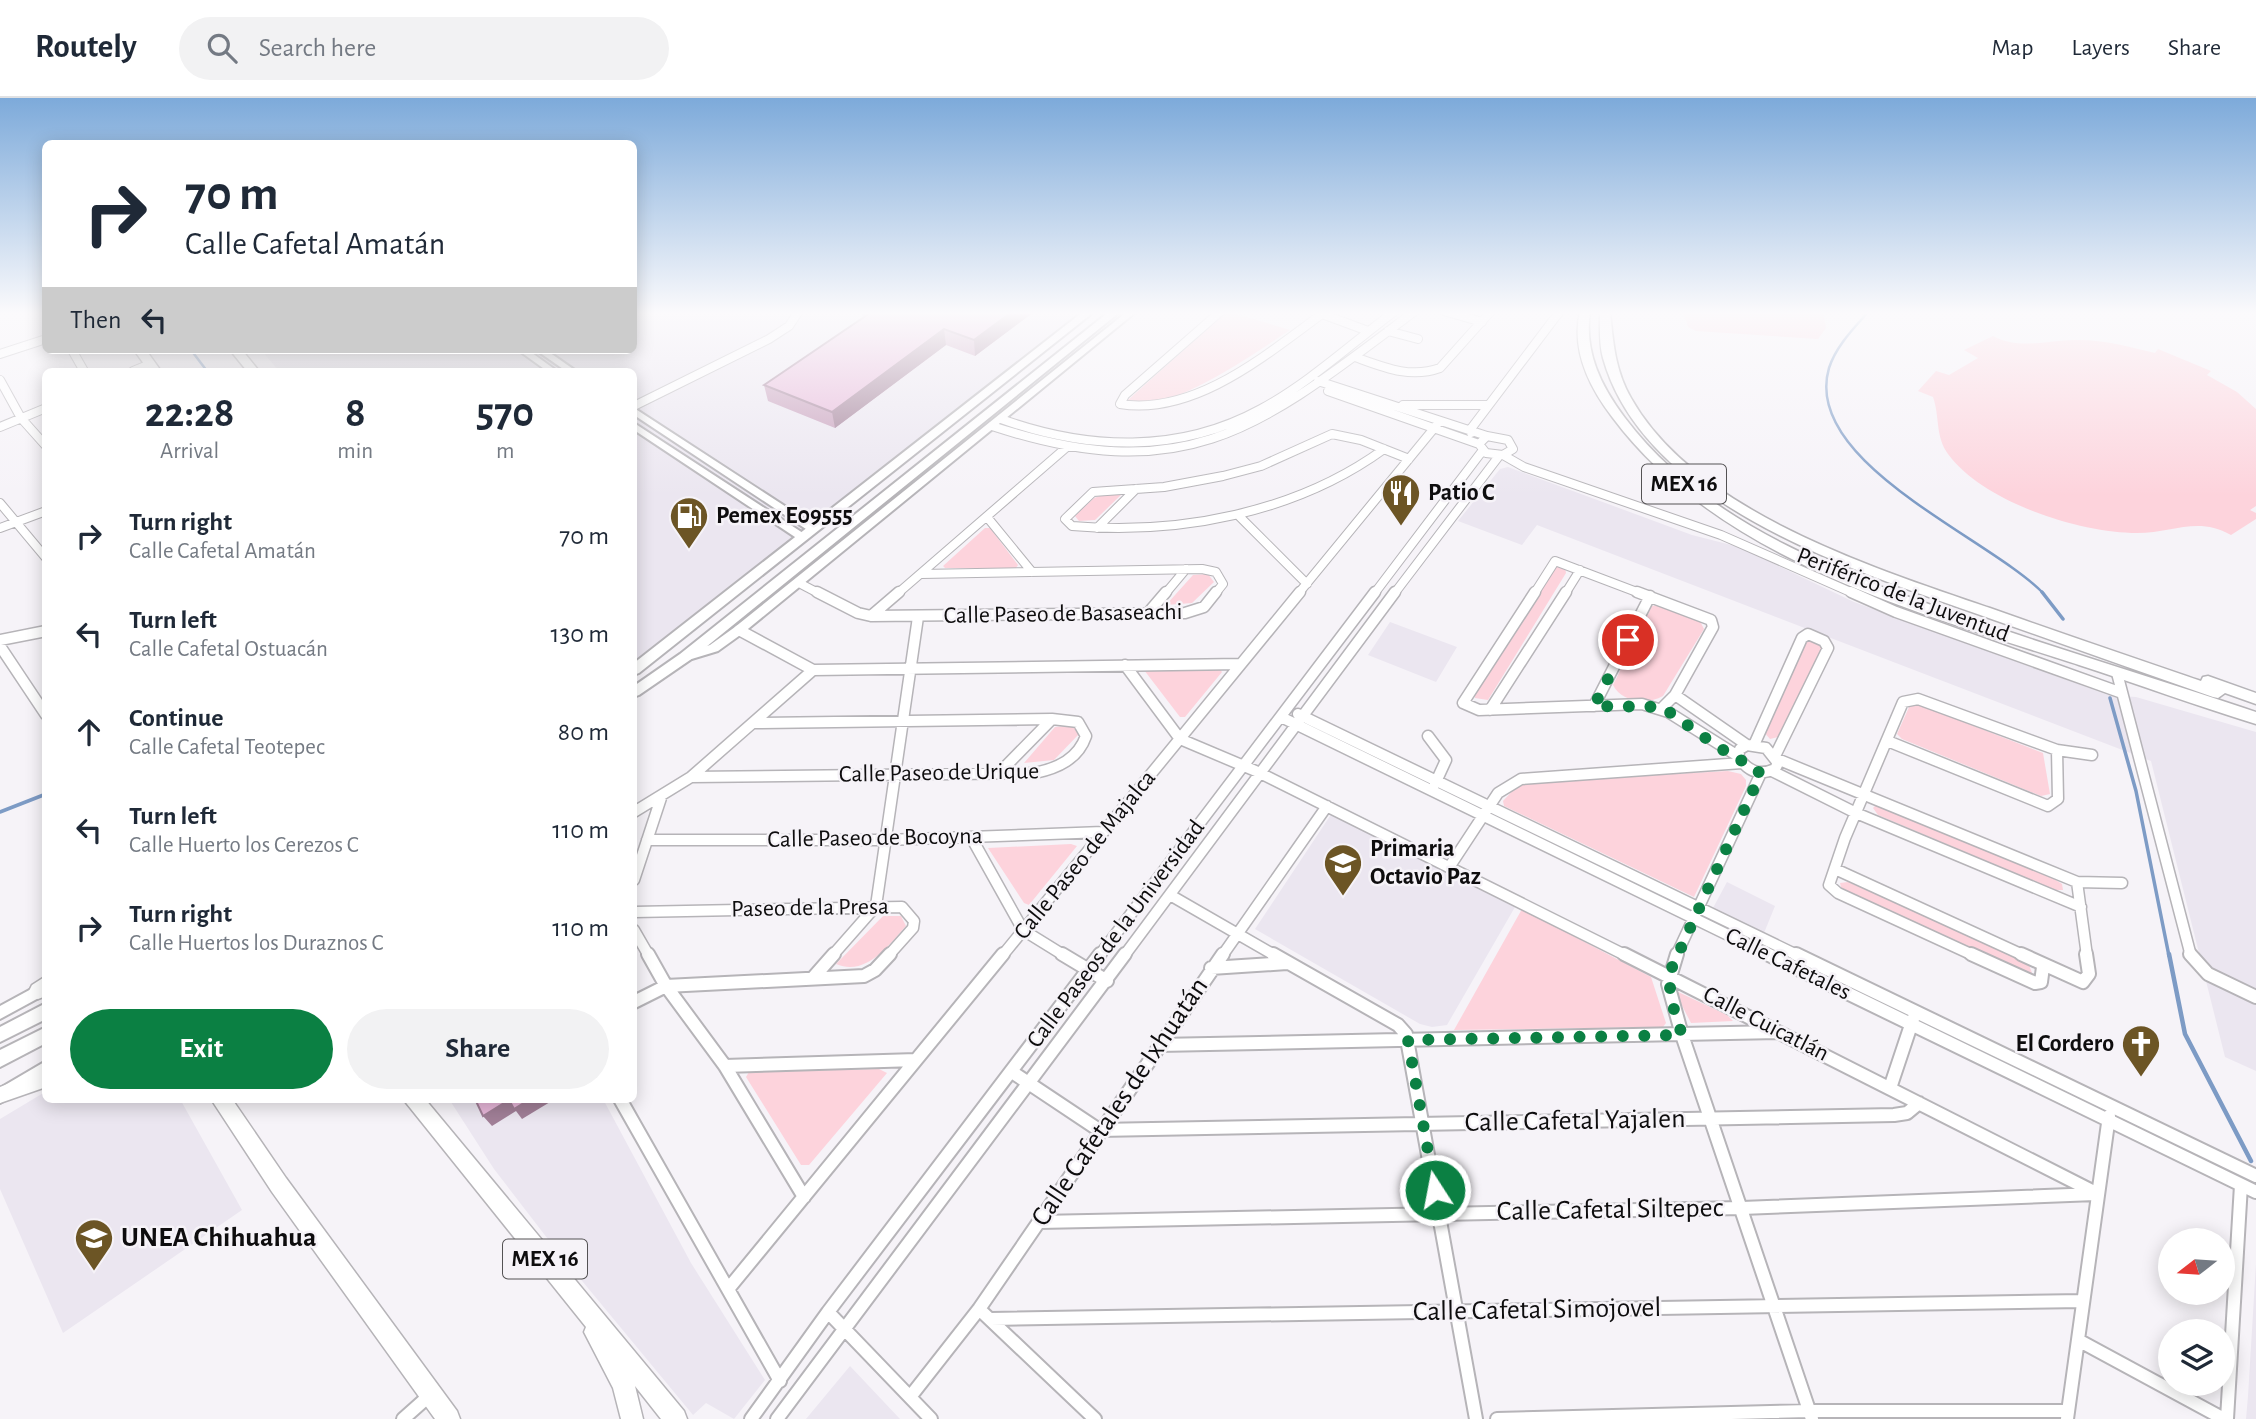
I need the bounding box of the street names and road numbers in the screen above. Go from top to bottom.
road number: MEX 16 [1642,464,1726,504]
street label: Periférico de la Juventud [1793,543,2013,647]
street label: Calle Paseo de Basaseachi [943,600,1183,628]
street label: Calle Paseo de Urique [839,759,1039,787]
street label: Calle Paseo de Majalca [1010,766,1160,944]
street label: Calle Paseos de la Universidad [1023,816,1209,1052]
street label: Calle Paseo de Bocoyna [767,824,983,852]
street label: Paseo de la Presa [731,895,889,921]
street label: Calle Cafetales [1721,923,1855,1005]
street label: Calle Cafetales de Ixhuatán [1026,973,1214,1231]
street label: Calle Cuicatlán [1699,982,1833,1066]
street label: Calle Cafetal Yajalen [1464,1105,1686,1137]
street label: Calle Cafetal Siltepec [1496,1194,1724,1226]
road number: MEX 16 [503,1240,587,1278]
street label: Calle Cafetal Simojovel [1412,1294,1662,1326]

